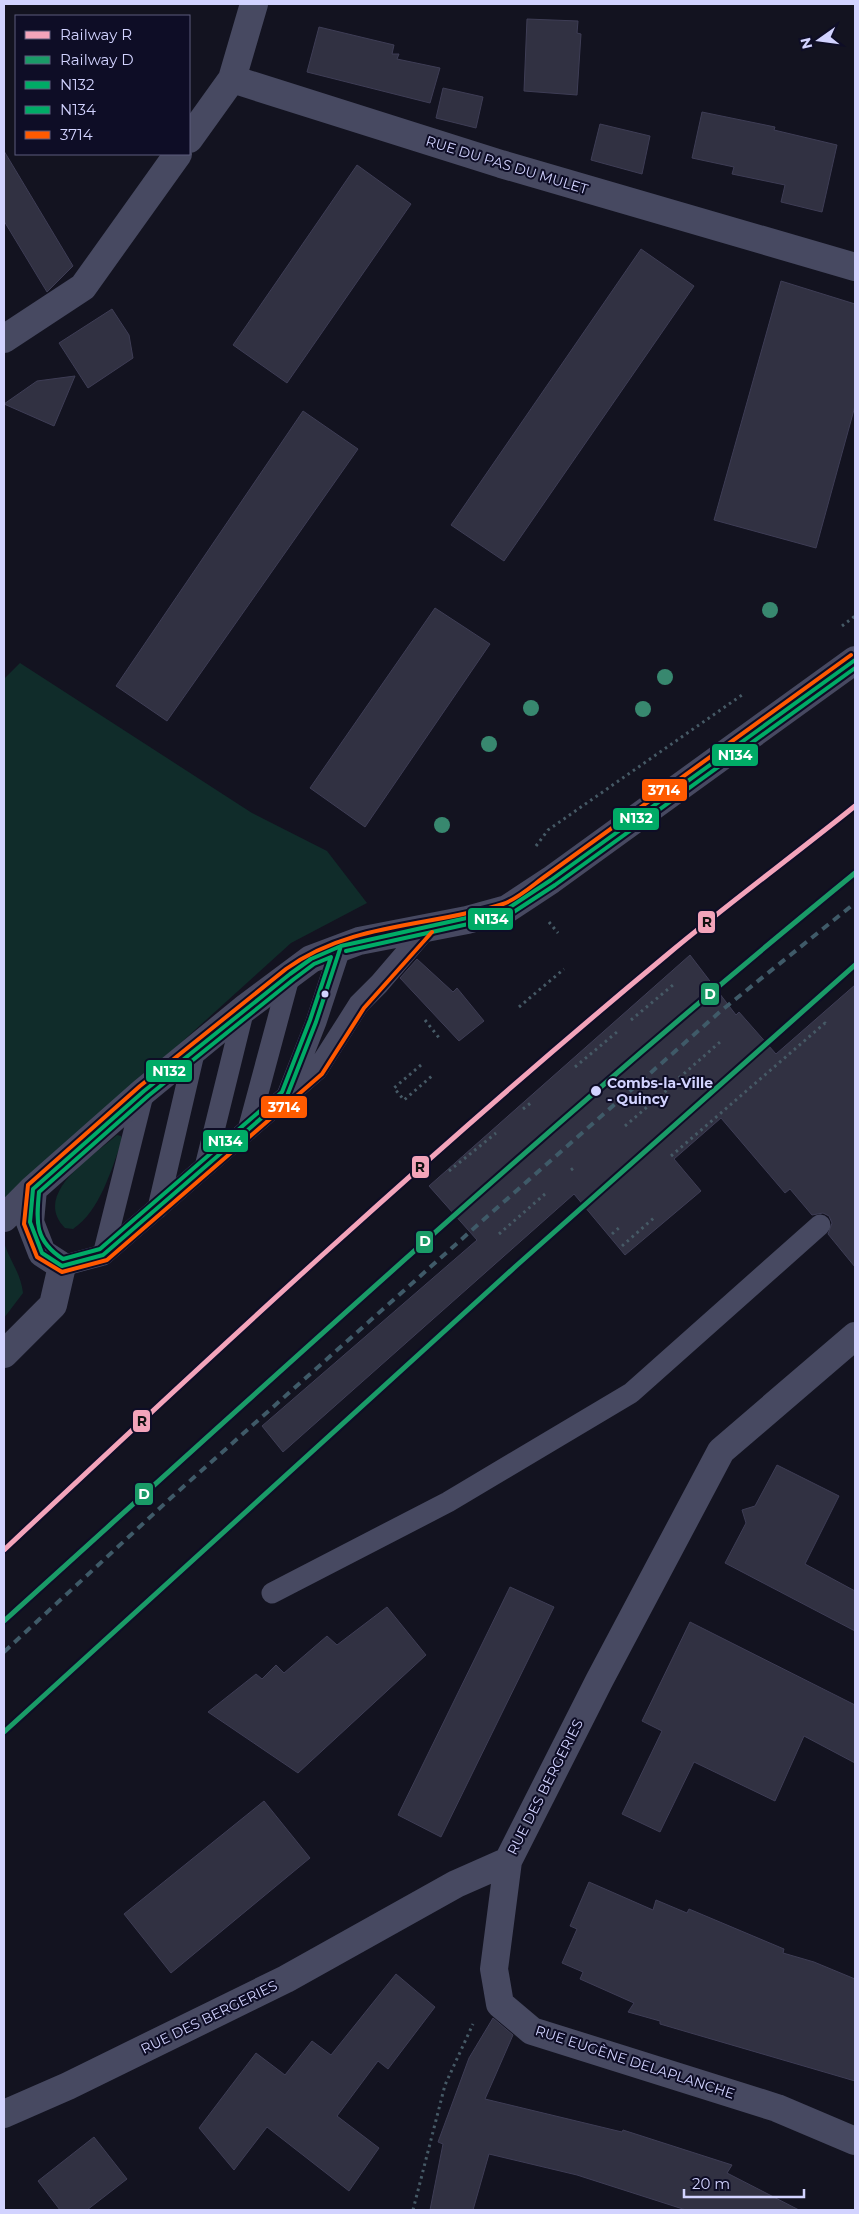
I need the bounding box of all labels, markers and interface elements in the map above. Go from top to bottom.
legend [15,15,190,155]
north arrow [794,15,844,65]
text: Railway R [60,25,132,44]
text: N [796,35,816,51]
text: Railway D [60,50,134,69]
text: N132 [60,75,95,94]
text: N134 [60,100,96,119]
text: 3714 [60,125,93,144]
street label: RUE DU PAS DU MULET [424,132,590,198]
line badge: N134 [711,743,759,767]
text: N134 [718,746,753,764]
line badge: 3714 [641,778,688,802]
text: 3714 [647,781,680,799]
line badge: N132 [612,807,660,831]
text: N132 [619,809,653,827]
line badge: N134 [467,907,514,931]
text: N134 [474,910,509,928]
line badge: R [697,910,716,934]
text: R [702,913,712,931]
line badge: D [700,982,720,1006]
text: D [704,985,716,1003]
unlabelled marker [320,989,330,999]
line badge: N132 [145,1059,193,1083]
text: N132 [152,1062,186,1080]
place label: Combs-la-Ville - Quincy [607,1074,713,1108]
marker: Combs-la-Ville - Quincy [589,1084,603,1098]
line badge: 3714 [260,1095,308,1119]
text: 3714 [267,1098,300,1116]
line badge: N134 [202,1129,249,1153]
text: N134 [208,1132,243,1150]
line badge: R [411,1155,430,1179]
text: R [415,1158,425,1176]
line badge: D [415,1230,434,1254]
text: D [419,1232,431,1250]
line badge: R [132,1409,151,1433]
text: R [137,1412,147,1430]
line badge: D [134,1482,154,1506]
text: D [138,1485,150,1503]
street label: RUE DES BERGERIES [503,1716,587,1858]
street label: RUE DES BERGERIES [138,1976,280,2058]
street label: RUE EUGÈNE DELAPLANCHE [533,2021,737,2103]
scale bar [684,2166,804,2198]
text: 20 m [692,2174,730,2193]

